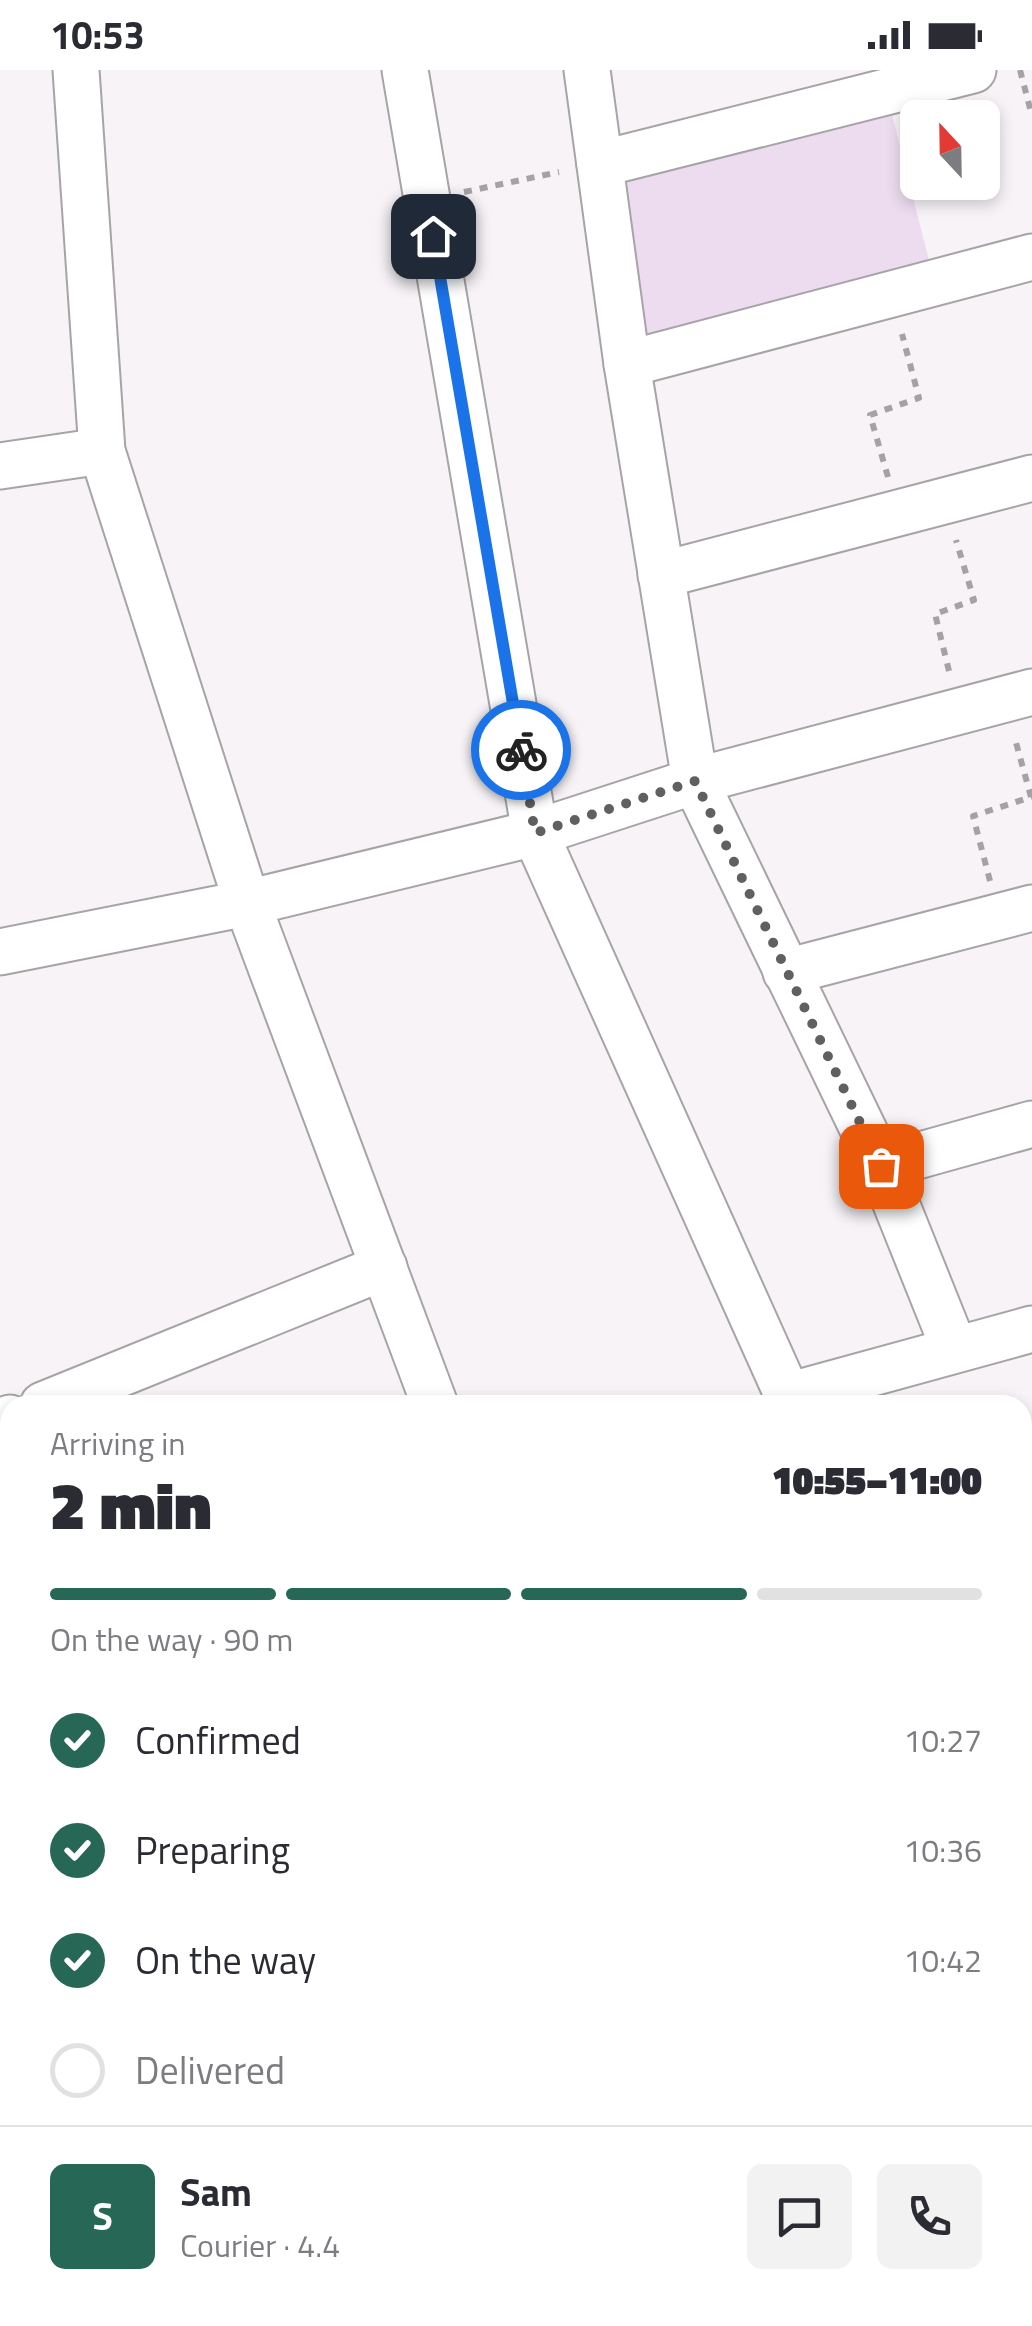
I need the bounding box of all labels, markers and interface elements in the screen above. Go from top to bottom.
text: 10:53 [50,6,145,64]
north arrow [900,100,1000,200]
map controls [900,100,1000,200]
pin [391,194,476,279]
icon: home [406,209,461,264]
courier [471,700,571,800]
icon: bike [494,723,549,778]
pin [839,1124,924,1209]
icon: bag [854,1139,909,1194]
text: Arriving in [50,1419,186,1467]
text: 10:55–11:00 [772,1451,982,1509]
text: 2 min [50,1455,211,1554]
text: On the way · 90 m [50,1615,293,1663]
text: Confirmed [135,1711,301,1769]
icon: check [50,1713,105,1768]
text: 10:27 [903,1716,982,1764]
text: Preparing [135,1821,290,1879]
icon: check [50,1823,105,1878]
text: 10:36 [903,1826,982,1874]
text: On the way [135,1931,316,1989]
icon: check [50,1933,105,1988]
text: 10:42 [903,1936,982,1984]
text: Delivered [135,2041,285,2099]
text: Sam [180,2163,252,2221]
button: chat [747,2164,852,2269]
button: phone [877,2164,982,2269]
text: S [92,2187,113,2245]
text: Courier · 4.4 [180,2221,340,2269]

